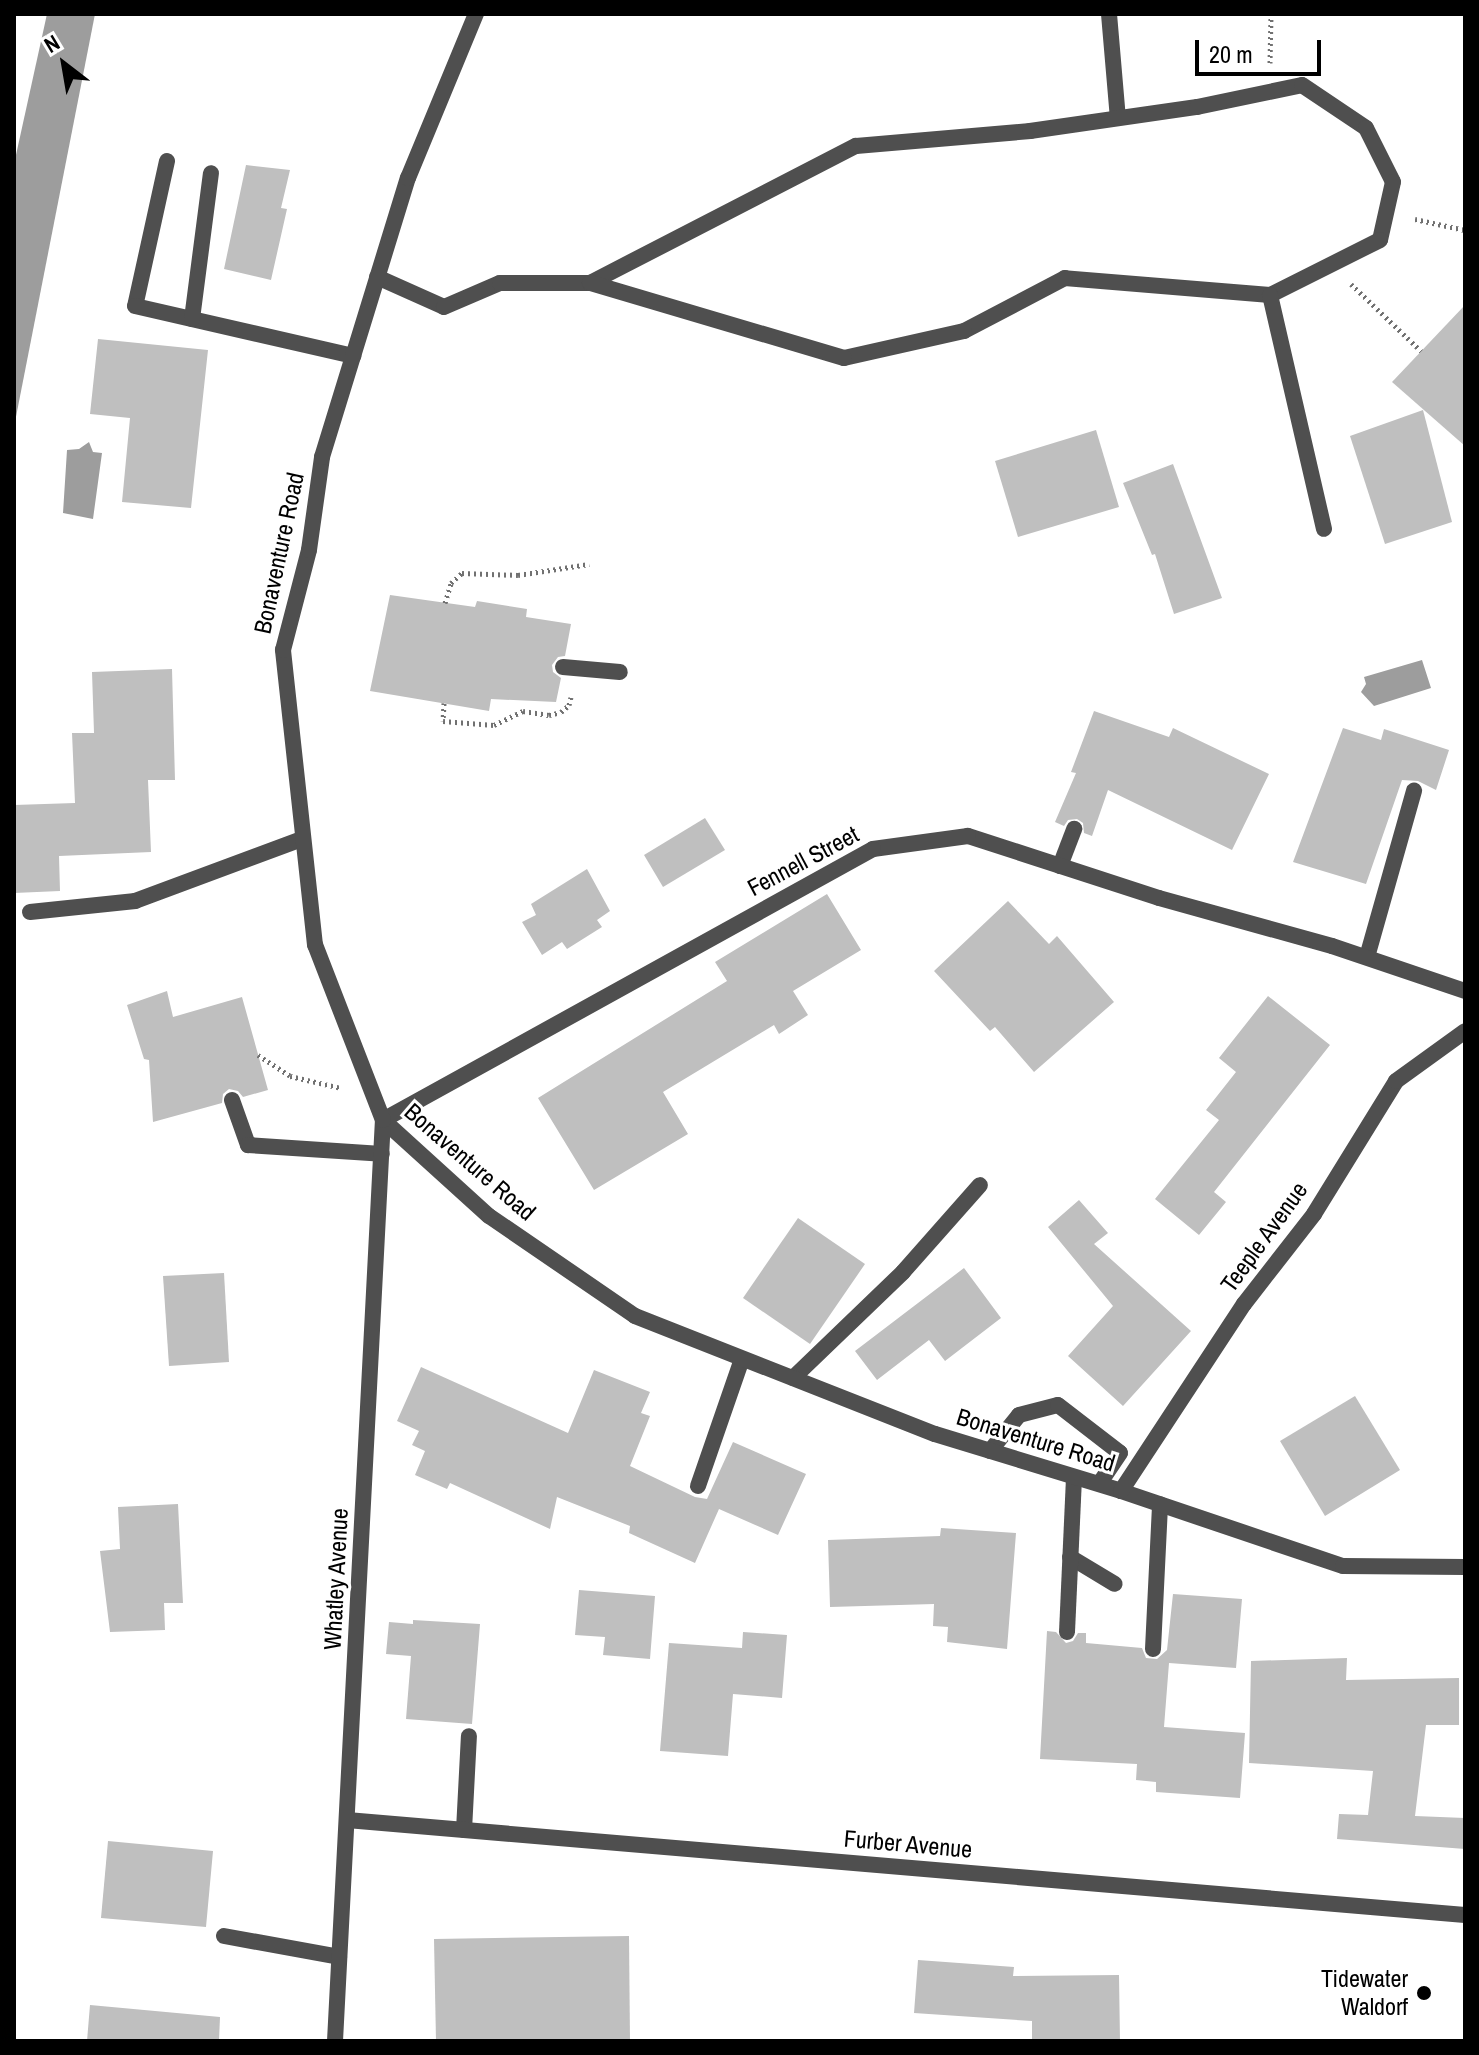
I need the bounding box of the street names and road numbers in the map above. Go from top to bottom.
street label: Bonaventure Road [248,470,310,636]
street label: Fennell Street [743,820,863,902]
street label: Bonaventure Road [399,1097,541,1227]
street label: Teeple Avenue [1214,1176,1314,1298]
street label: Bonaventure Road [953,1402,1119,1478]
street label: Whatley Avenue [318,1507,354,1651]
street label: Furber Avenue [842,1824,974,1864]

